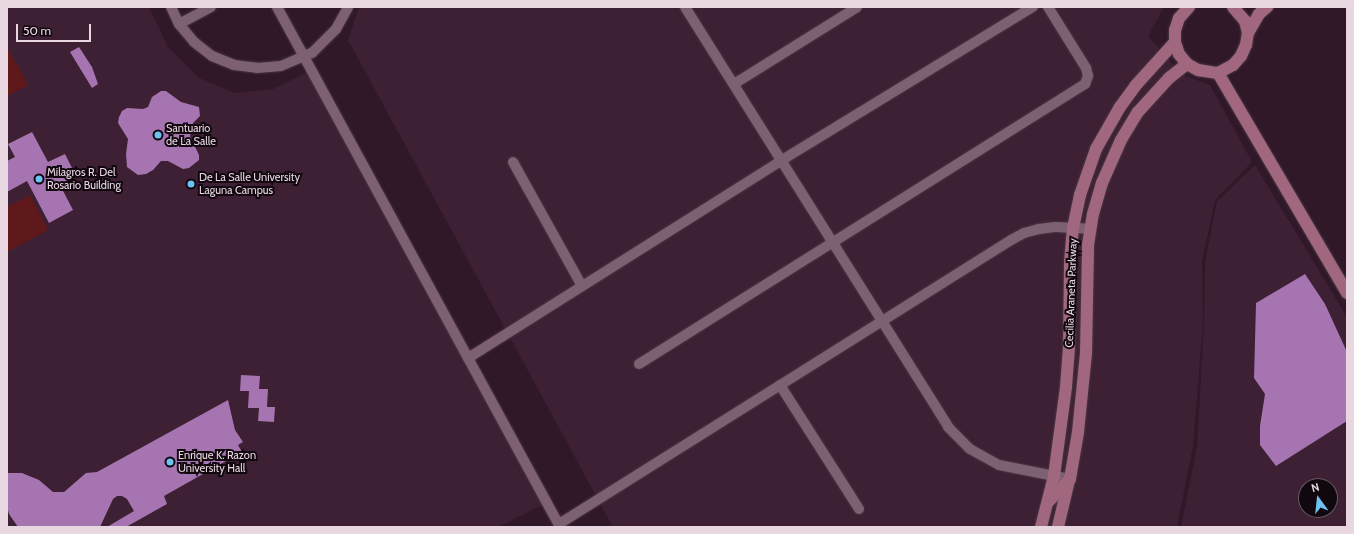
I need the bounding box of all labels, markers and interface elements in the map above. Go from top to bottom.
scale bar [18,16,93,42]
text: 50 m [23,23,51,38]
place label: Santuario de La Salle [166,122,216,148]
marker: Santuario de La Salle [153,130,163,140]
place label: Milagros R. Del Rosario Building [47,166,121,192]
place label: De La Salle University Laguna Campus [199,171,300,197]
marker: Milagros R. Del Rosario Building [34,174,44,184]
marker: De La Salle University Laguna Campus [186,179,196,189]
street label: Cecilia Araneta Parkway [1062,238,1080,348]
place label: Enrique K. Razon University Hall [178,449,256,475]
marker: Enrique K. Razon University Hall [165,457,175,467]
north arrow [1298,478,1338,518]
text: N [1310,480,1321,495]

